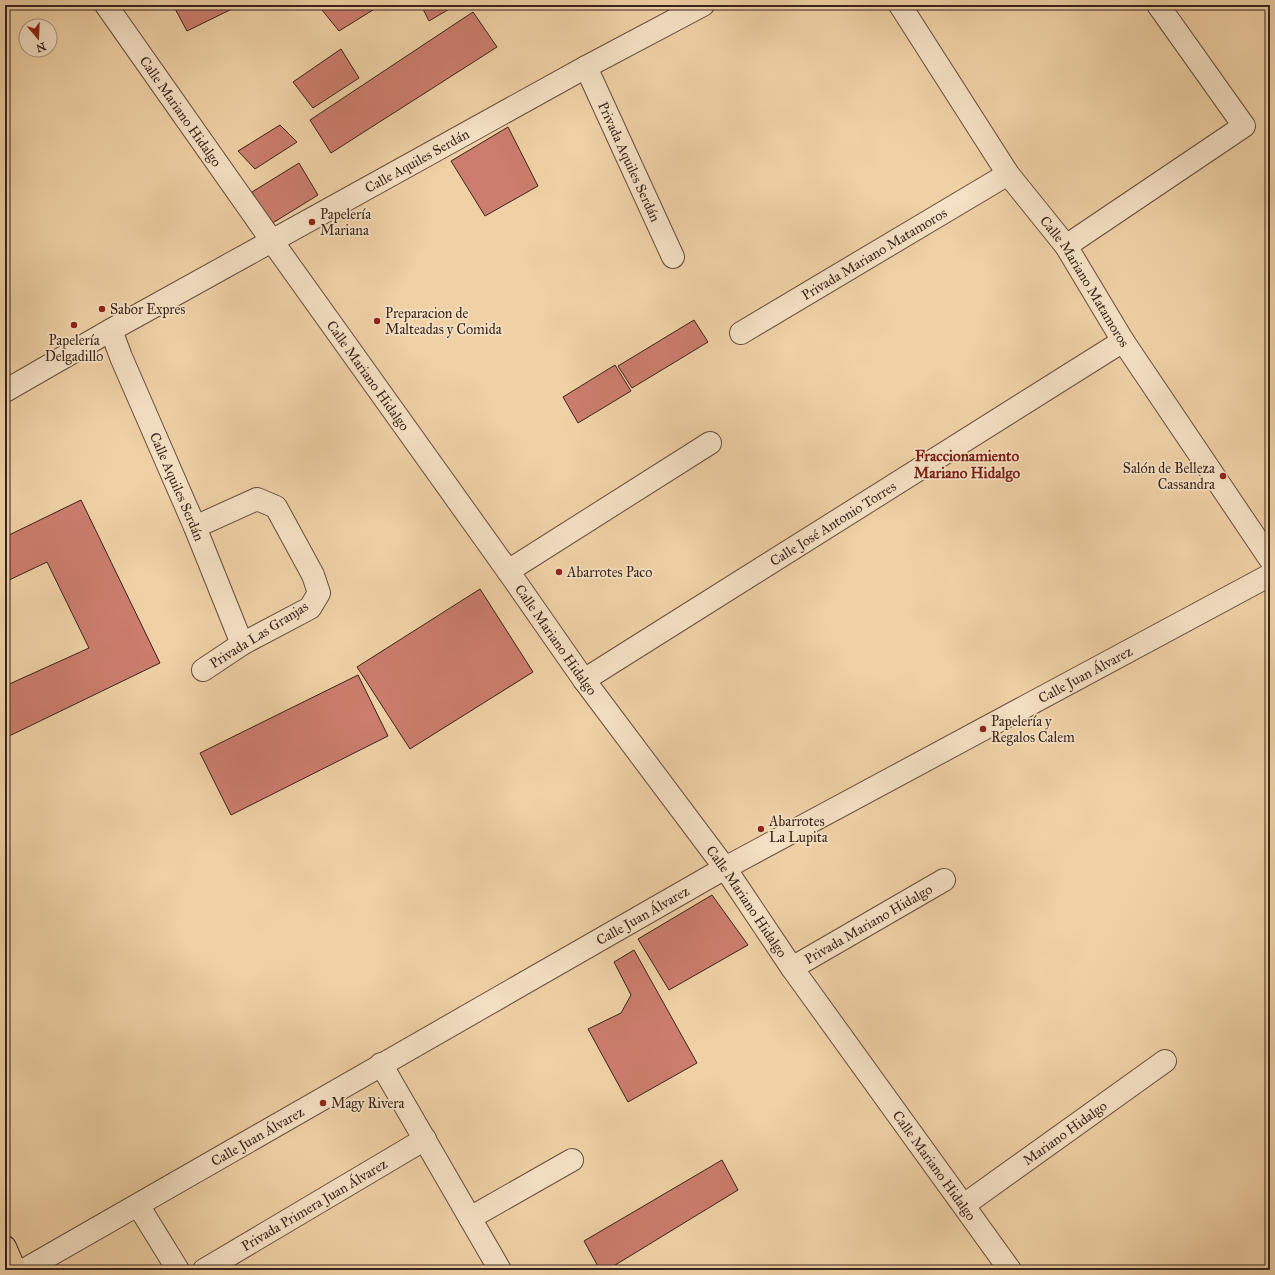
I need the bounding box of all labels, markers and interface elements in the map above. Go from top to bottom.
north arrow [18,18,58,58]
text: N [34,39,48,55]
street label: Calle Mariano Hidalgo [136,53,226,170]
street label: Privada Aquiles Serdán [594,99,664,225]
street label: Calle Aquiles Serdán [362,125,472,196]
street label: Privada Mariano Matamoros [798,204,950,304]
place label: Papelería Mariana [320,206,371,239]
street label: Calle Mariano Matamoros [1037,212,1133,350]
marker: Papelería Mariana [307,217,317,227]
place label: Sabor Expres [110,301,185,318]
marker: Sabor Expres [97,304,107,314]
place label: Preparacion de Malteadas y Comida [385,305,502,338]
marker: Preparacion de Malteadas y Comida [372,316,382,326]
street label: Calle Mariano Hidalgo [323,317,413,434]
marker: Papelería Delgadillo [69,320,79,330]
place label: Papelería Delgadillo [45,332,103,365]
street label: Calle Aquiles Serdán [146,430,208,544]
district label: Fraccionamiento Mariano Hidalgo [914,447,1021,483]
place label: Salón de Belleza Cassandra [1123,460,1215,493]
marker: Salón de Belleza Cassandra [1218,471,1228,481]
street label: Calle José Antonio Torres [767,477,899,570]
place label: Abarrotes Paco [566,564,652,581]
marker: Abarrotes Paco [554,567,564,577]
street label: Calle Mariano Hidalgo [511,581,601,698]
street label: Privada Las Granjas [206,598,312,672]
street label: Calle Juan Álvarez [1035,642,1136,707]
place label: Papelería y Regalos Calem [991,713,1075,746]
marker: Papelería y Regalos Calem [978,724,988,734]
place label: Abarrotes La Lupita [768,813,828,846]
marker: Abarrotes La Lupita [756,824,766,834]
street label: Calle Mariano Hidalgo [703,842,791,960]
street label: Privada Mariano Hidalgo [801,880,935,968]
street label: Calle Juan Álvarez [593,882,692,949]
place label: Magy Rivera [331,1095,405,1112]
street label: Mariano Hidalgo [1019,1097,1110,1169]
marker: Magy Rivera [318,1098,328,1108]
street label: Calle Juan Álvarez [208,1103,307,1170]
street label: Calle Mariano Hidalgo [889,1107,980,1224]
street label: Privada Primera Juan Álvarez [238,1155,391,1255]

